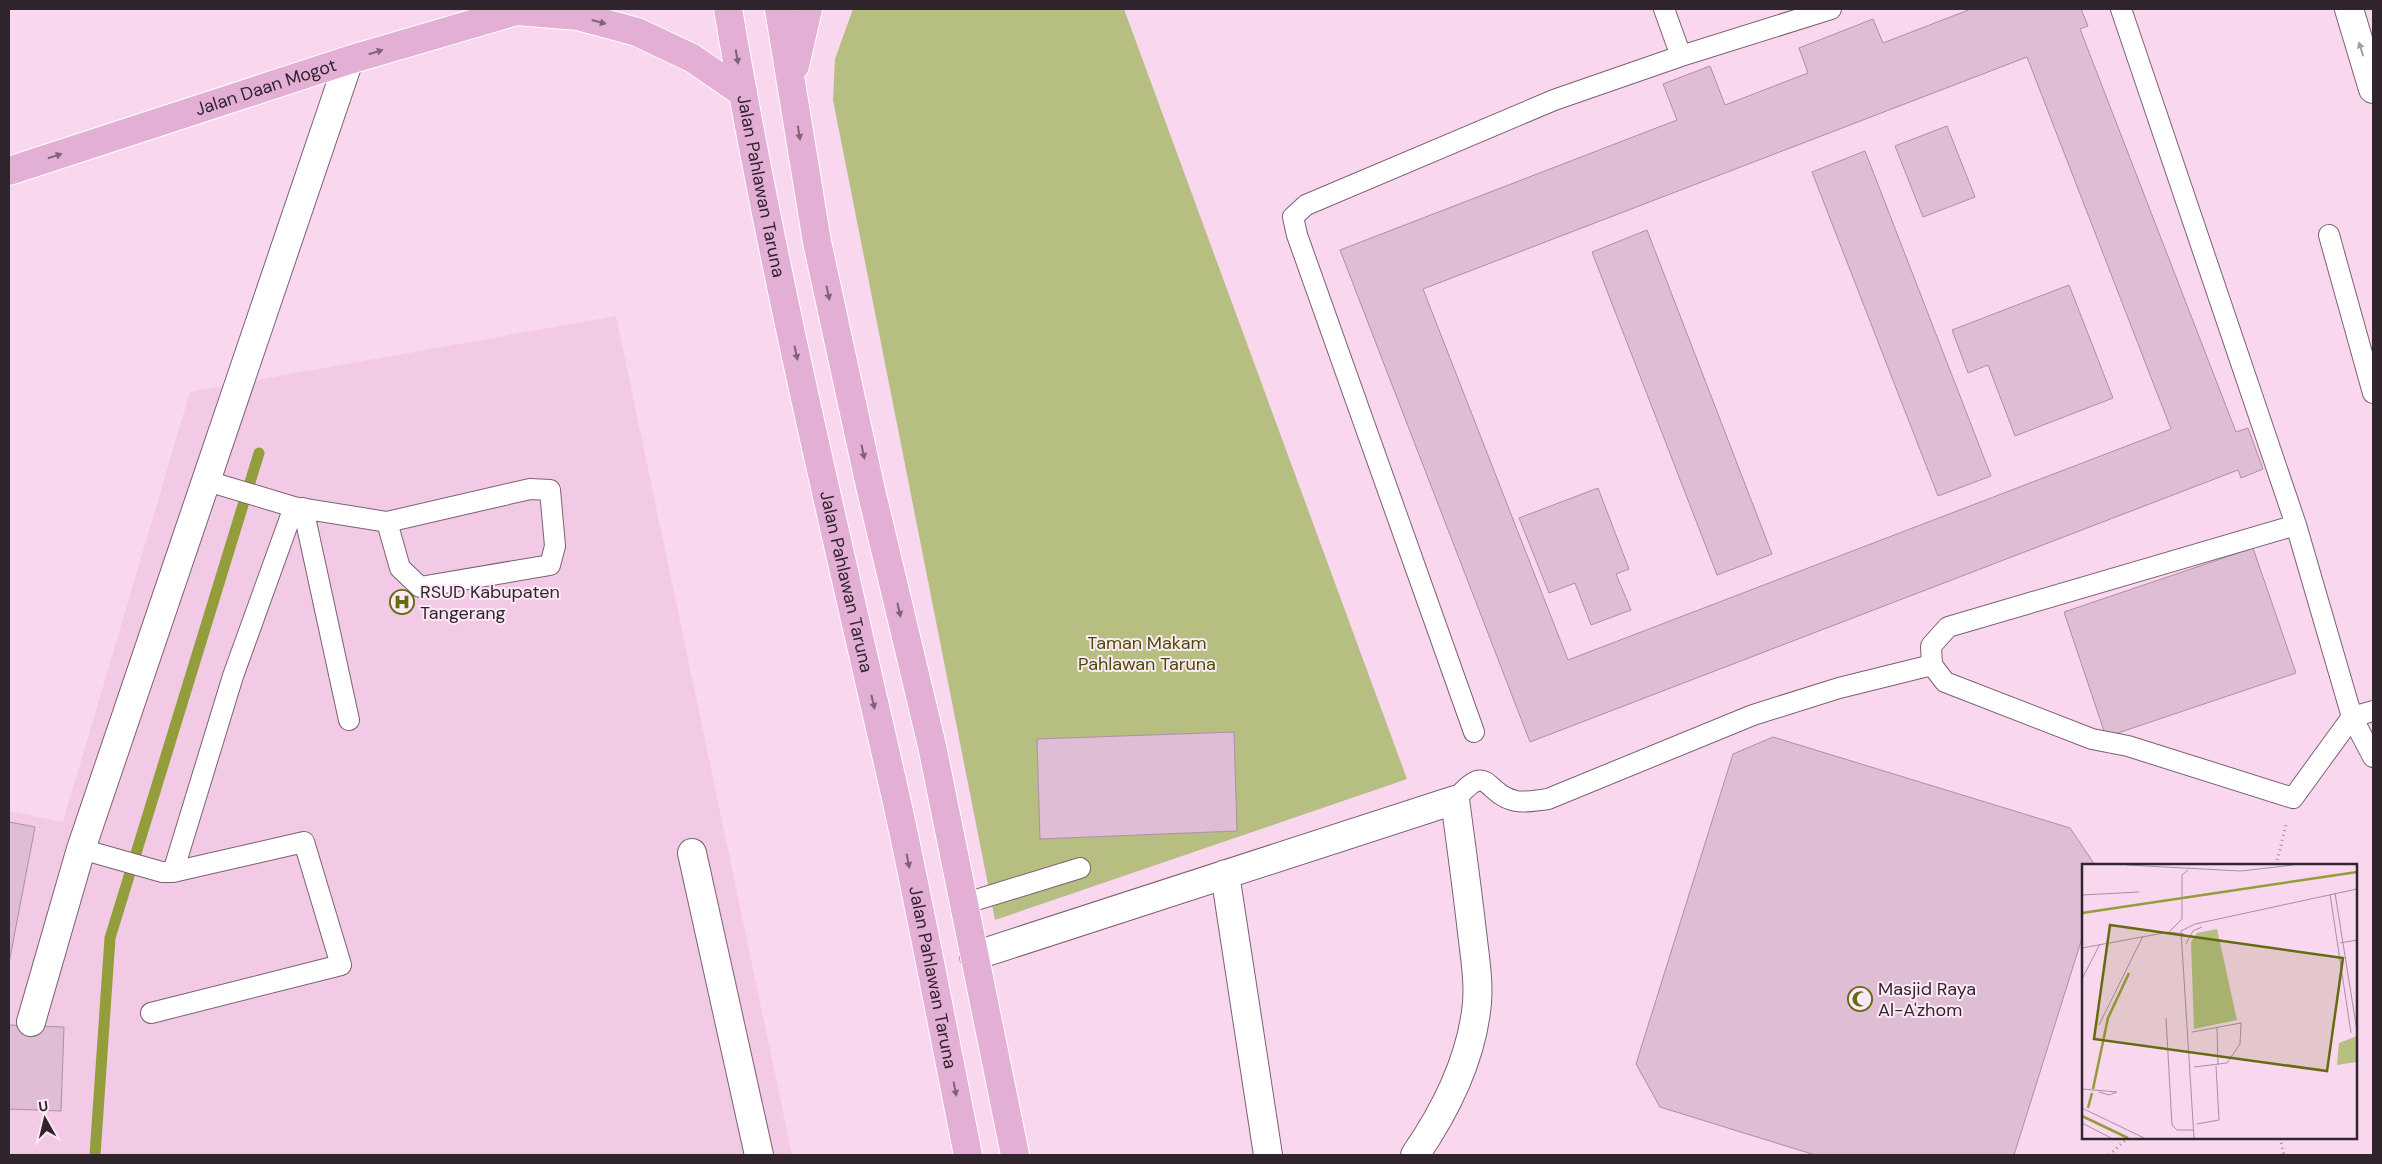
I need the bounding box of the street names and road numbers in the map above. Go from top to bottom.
street label: Jalan Daan Mogot [192,53,339,121]
street label: Jalan Pahlawan Taruna [731,93,791,279]
street label: Jalan Pahlawan Taruna [814,489,879,675]
street label: Jalan Pahlawan Taruna [903,884,963,1071]

